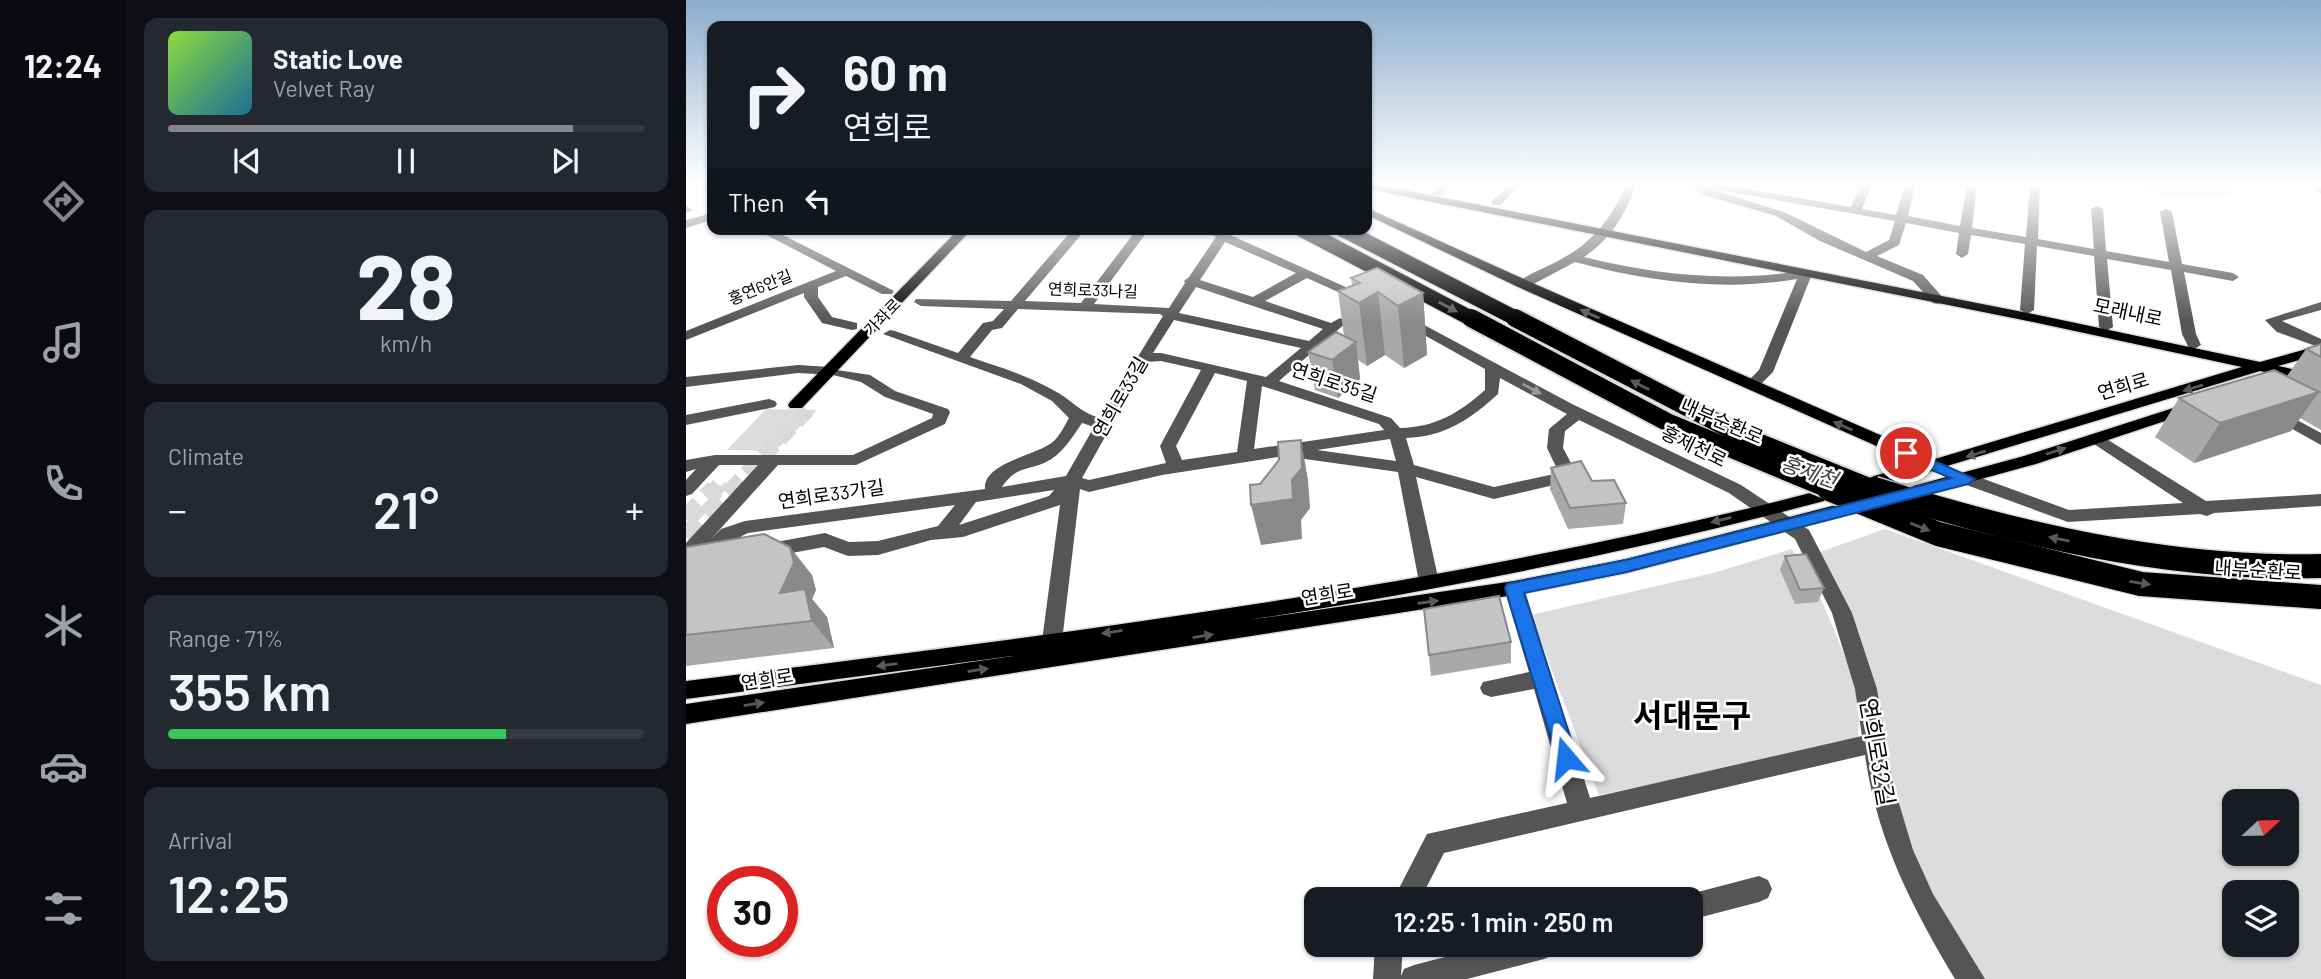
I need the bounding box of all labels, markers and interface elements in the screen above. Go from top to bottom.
text: 60 m [843,42,948,101]
text: Static Love [273,43,403,74]
text: 12:24 [24,46,102,84]
icon: right [728,49,819,140]
text: Velvet Ray [273,74,375,102]
text: 연희로 [843,107,931,145]
icon: previous [228,142,266,180]
icon: pause [387,142,425,180]
icon: next [546,142,584,180]
icon: directions [39,177,88,226]
icon: left [799,182,837,220]
text: Then [728,186,785,217]
text: 28 [356,229,456,338]
street label: 홍연6안길 [725,265,794,308]
street label: 연희로33나길 [1048,278,1138,301]
street label: 모래내로 [2092,293,2165,330]
street label: 가좌로 [859,294,904,339]
one-way arrow [1438,301,1458,313]
one-way arrow [1580,308,1601,319]
icon: music [39,318,88,367]
text: km/h [380,329,432,357]
street label: 연희로33길 [1087,352,1152,441]
street label: 연희로35길 [1288,357,1380,406]
street label: 연희로 [2094,367,2151,404]
one-way arrow [1630,379,1650,390]
one-way arrow [1522,383,1542,395]
one-way arrow [2183,384,2204,394]
street label: 내부순환로 [1677,393,1767,448]
street label: 홍제천로 [1658,420,1731,471]
one-way arrow [1833,420,1854,431]
pin [1876,423,1936,483]
icon: arrive [1887,434,1925,472]
text: Climate [168,442,244,470]
one-way arrow [2046,445,2067,456]
water label: 홍제천 [1778,449,1843,493]
one-way arrow [1965,450,1986,460]
icon: phone [39,459,88,508]
street label: 연희로33가길 [776,475,886,512]
text: 21° [373,477,439,539]
text: − [168,486,187,532]
text: + [625,486,644,532]
one-way arrow [1710,515,1732,526]
one-way arrow [1910,522,1931,533]
one-way arrow [2048,533,2070,544]
street label: 내부순환로 [2214,555,2302,584]
street label: 연희로 [1299,578,1355,609]
one-way arrow [2129,578,2151,589]
one-way arrow [1417,597,1439,608]
icon: climate [39,601,88,650]
text: Range · 71% [168,624,283,652]
one-way arrow [1101,627,1123,638]
one-way arrow [1192,630,1214,641]
text: 355 km [168,659,331,721]
one-way arrow [876,659,898,670]
street label: 연희로 [739,663,795,694]
one-way arrow [968,664,990,675]
district label: 서대문구 [1633,695,1751,733]
street label: 연희로32길 [1855,696,1901,808]
one-way arrow [743,699,765,710]
position arrow [1529,721,1603,795]
icon: car [39,742,88,791]
north arrow [2222,789,2300,866]
map controls [2222,789,2299,957]
text: Arrival [168,826,232,854]
text: 12:25 [168,861,290,923]
speed limit sign: 30 [707,866,798,957]
button: layers [2222,880,2299,957]
icon: filters [39,884,88,933]
text: 12:25 · 1 min · 250 m [1394,906,1613,937]

